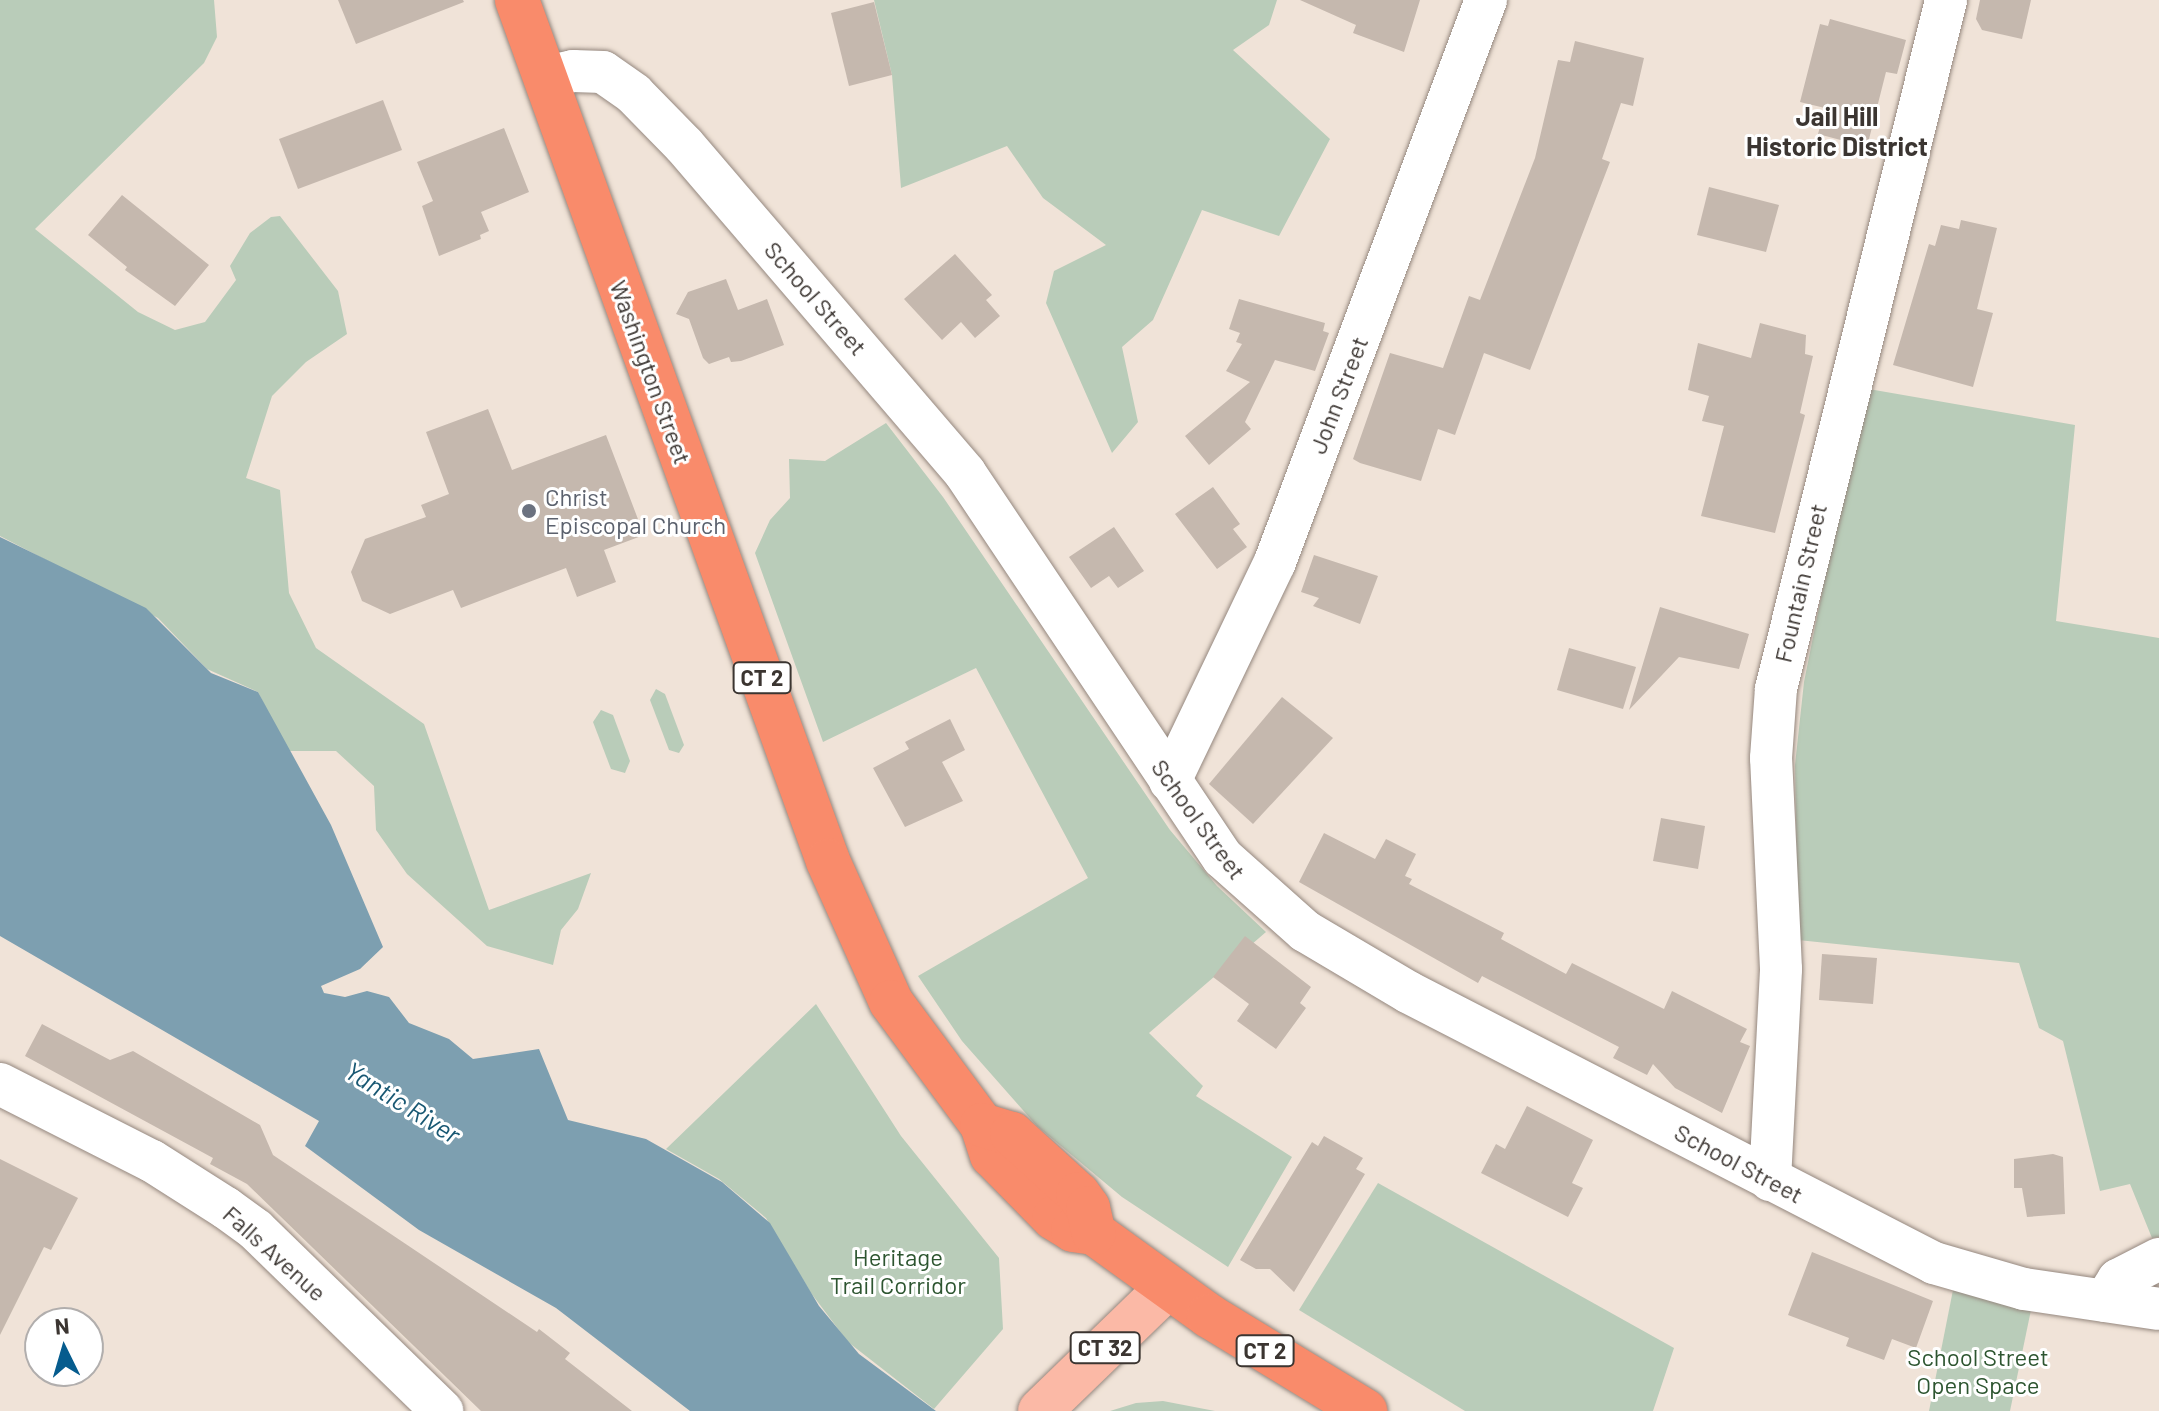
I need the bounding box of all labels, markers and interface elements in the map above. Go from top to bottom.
district label: Jail Hill Historic District [1746,100,1928,162]
street label: School Street [759,235,873,361]
street label: Washington Street [604,276,698,468]
street label: John Street [1302,332,1374,458]
place label: Christ Episcopal Church [545,483,726,539]
street label: Fountain Street [1768,501,1832,665]
marker: Christ Episcopal Church [520,502,538,520]
road number: CT 2 [732,660,792,696]
street label: School Street [1146,753,1252,885]
water label: Yantic River [340,1054,466,1150]
street label: School Street [1670,1117,1808,1209]
street label: Falls Avenue [218,1199,332,1307]
park label: Heritage Trail Corridor [830,1243,966,1299]
north arrow [24,1307,104,1387]
text: N [54,1311,71,1339]
road number: CT 32 [1069,1330,1141,1366]
road number: CT 2 [1235,1333,1295,1369]
park label: School Street Open Space [1907,1343,2049,1399]

